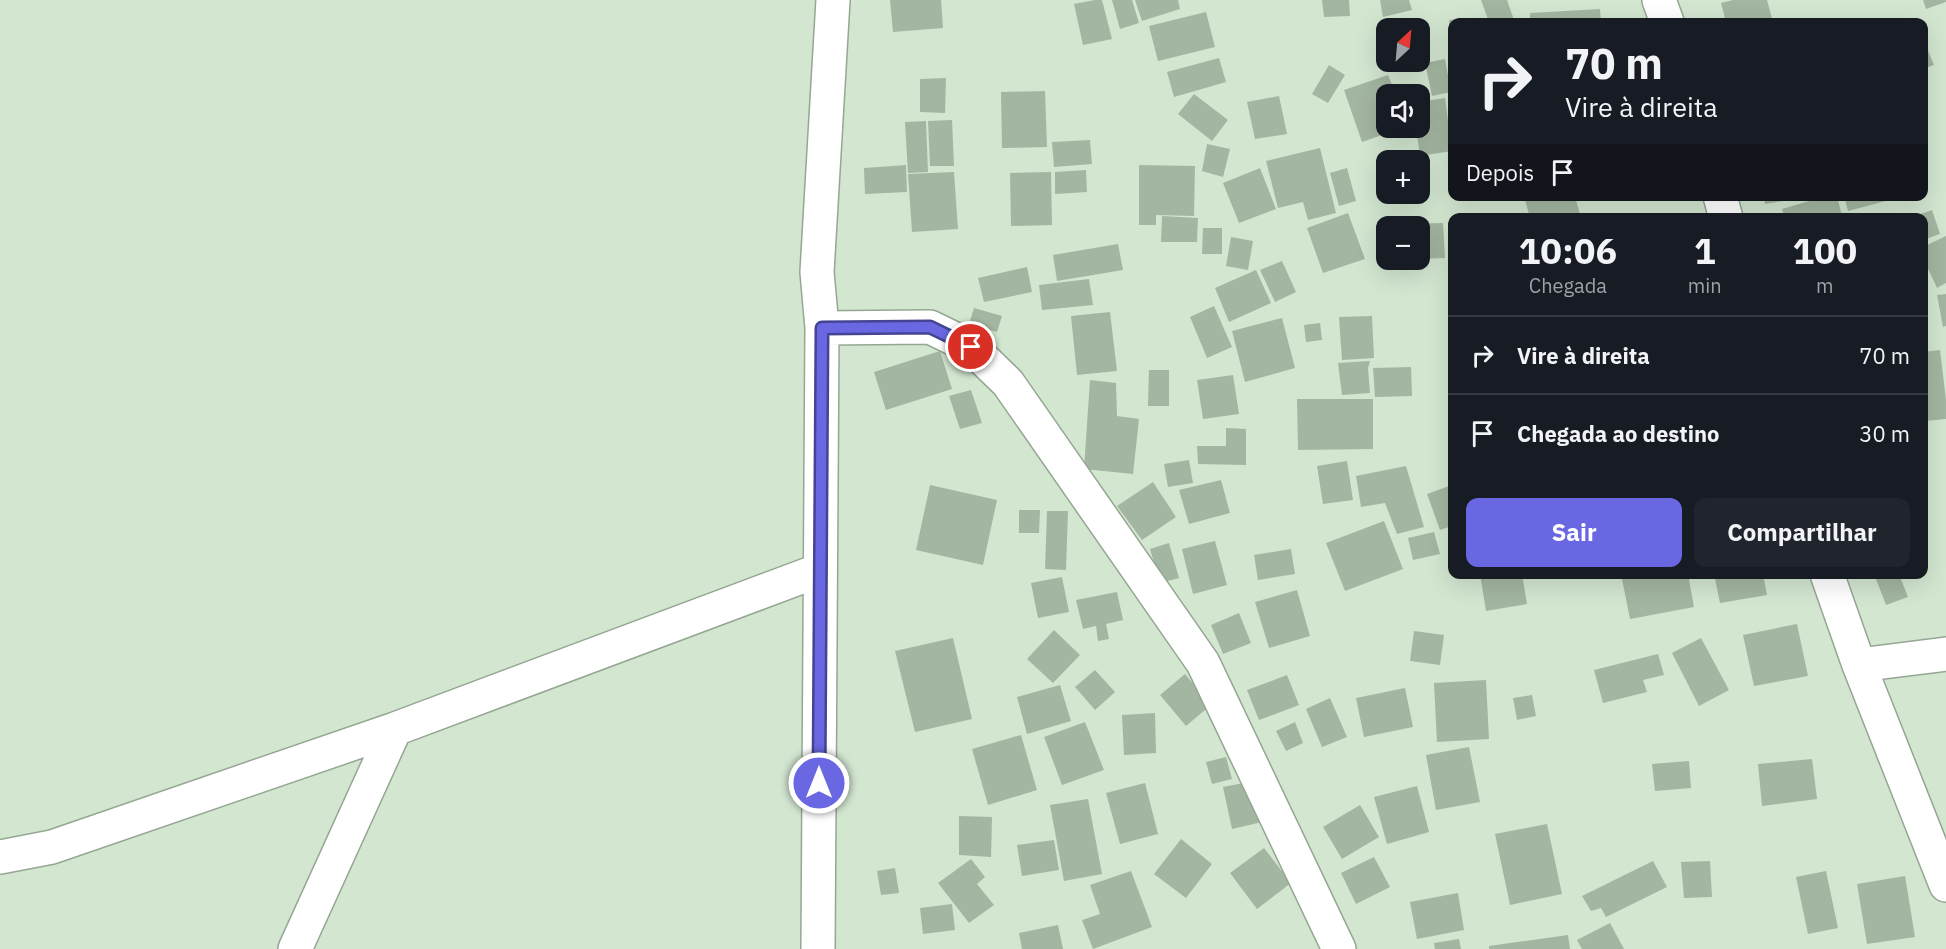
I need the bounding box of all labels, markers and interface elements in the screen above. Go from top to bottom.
north arrow [1376,18,1430,72]
map controls [1376,18,1430,270]
text: 70 m [1565,36,1663,91]
icon: right [1466,42,1544,120]
button: sound [1376,84,1430,138]
text: Vire à direita [1565,89,1718,124]
button: + [1376,150,1430,204]
icon: arrive [1546,156,1579,189]
text: Depois [1466,158,1534,187]
button: − [1376,216,1430,270]
text: 10:06 [1519,227,1617,274]
text: 1 [1694,227,1716,274]
text: 100 [1792,227,1857,274]
text: Chegada [1529,272,1607,299]
text: min [1688,272,1722,299]
text: m [1816,272,1834,299]
pin [945,321,996,372]
icon: arrive [954,330,987,363]
icon: right [1466,339,1499,372]
text: Vire à direita [1517,341,1650,370]
text: 70 m [1859,341,1910,370]
icon: arrive [1466,417,1499,450]
text: Chegada ao destino [1517,419,1720,448]
text: 30 m [1859,419,1910,448]
button: Sair [1466,498,1682,567]
button: Compartilhar [1694,498,1910,567]
position arrow [787,751,851,815]

